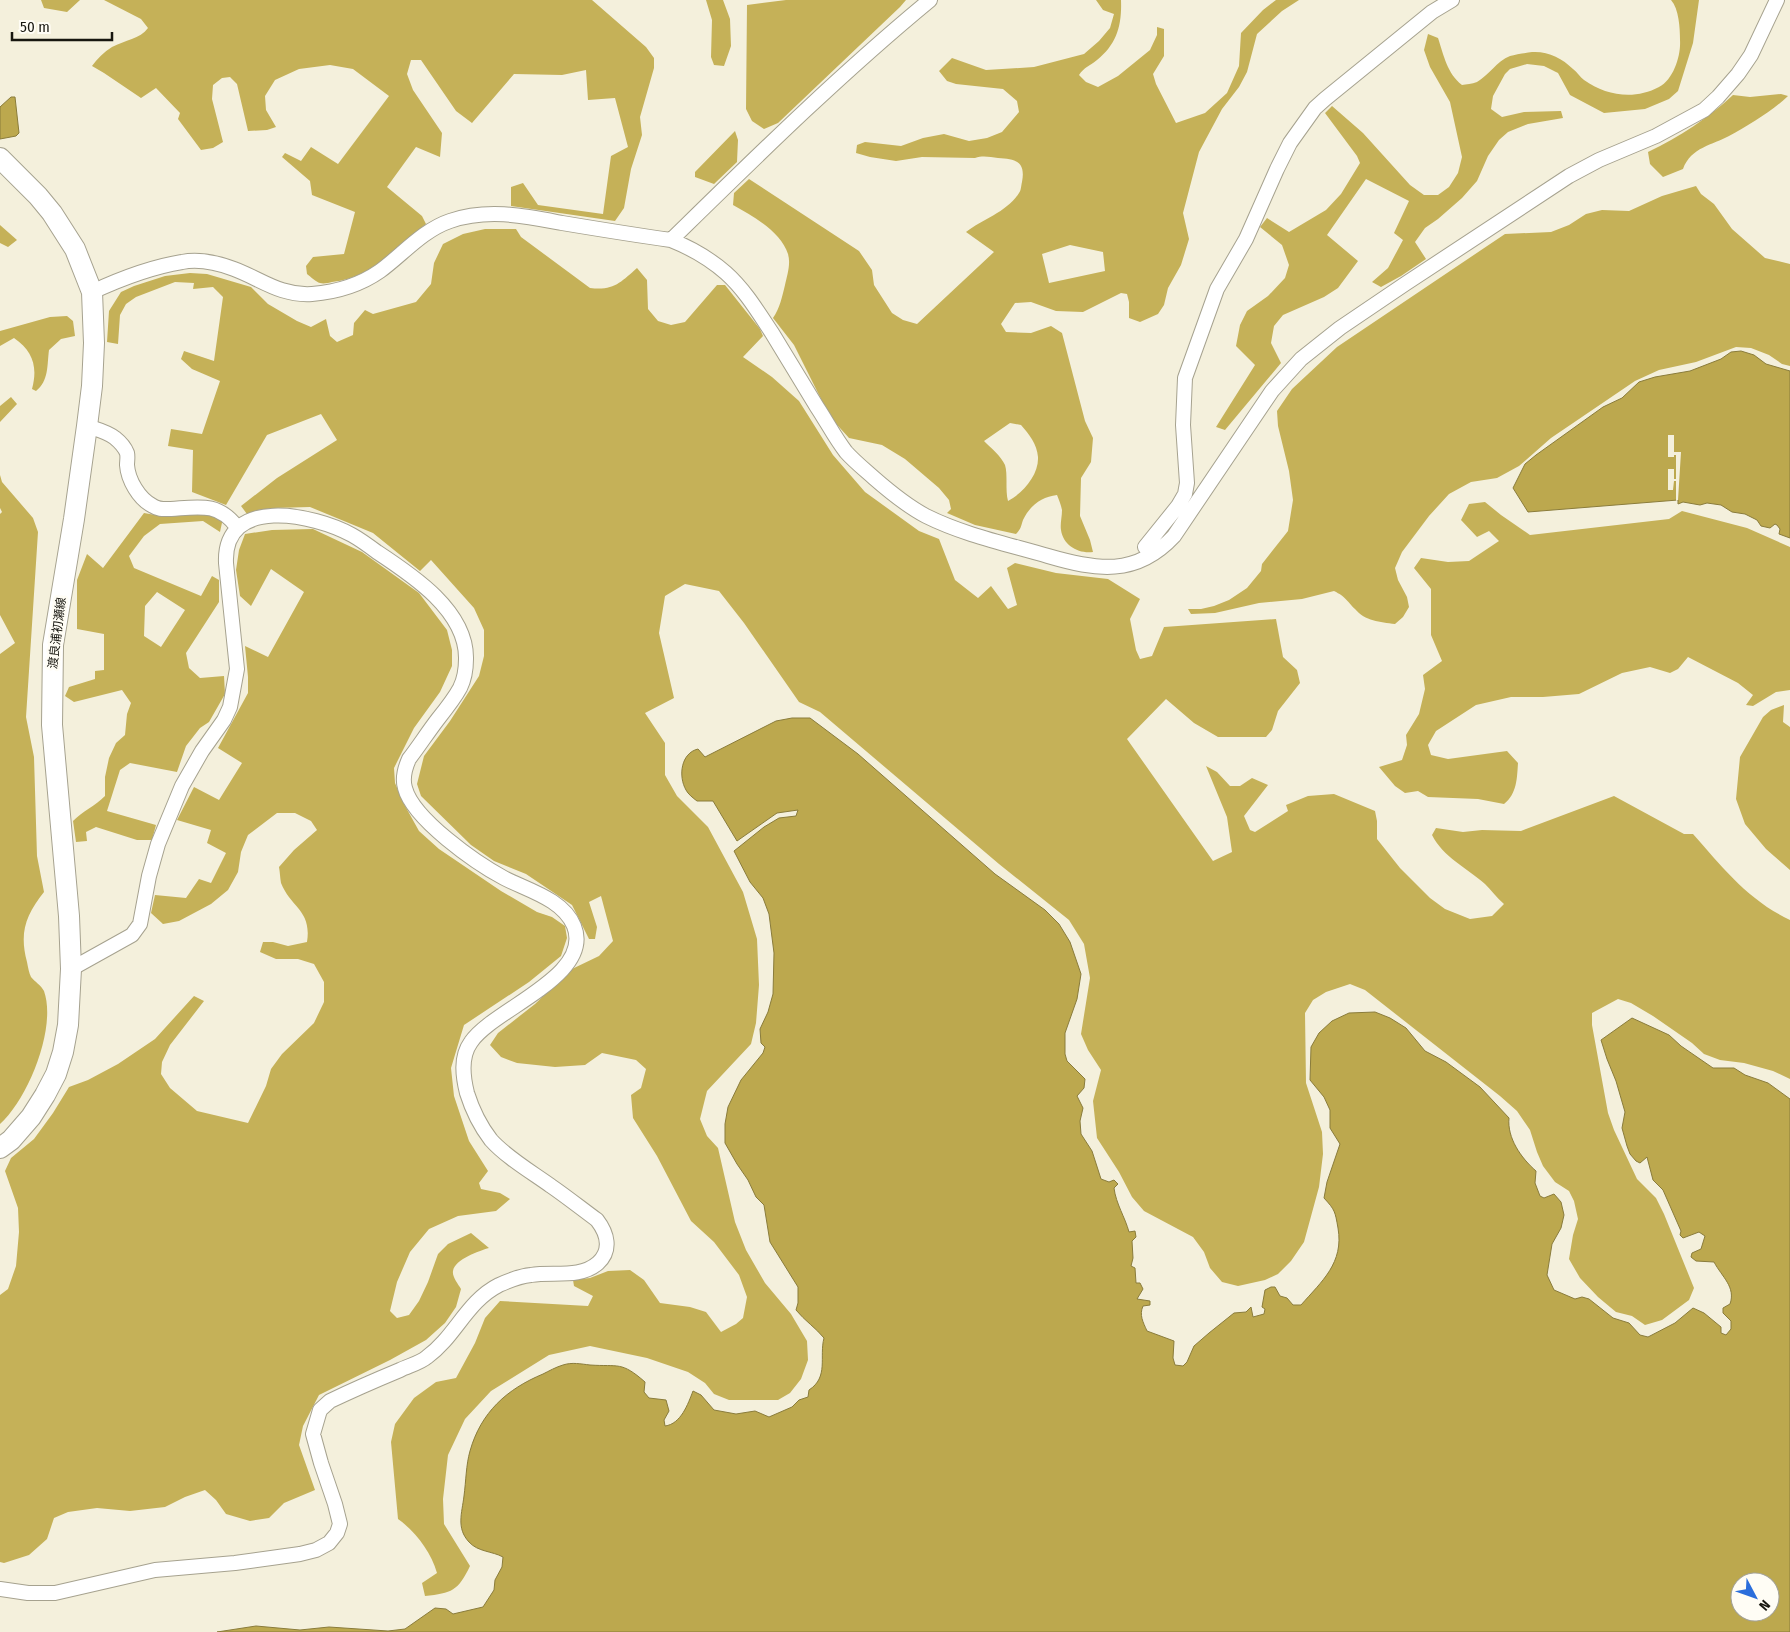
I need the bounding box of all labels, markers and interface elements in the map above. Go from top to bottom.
scale bar [12,10,112,42]
text: 50 m [20,18,50,36]
street label: 渡良浦初瀬線 [46,596,68,670]
north arrow [1730,1572,1780,1622]
text: N [1755,1596,1774,1614]

